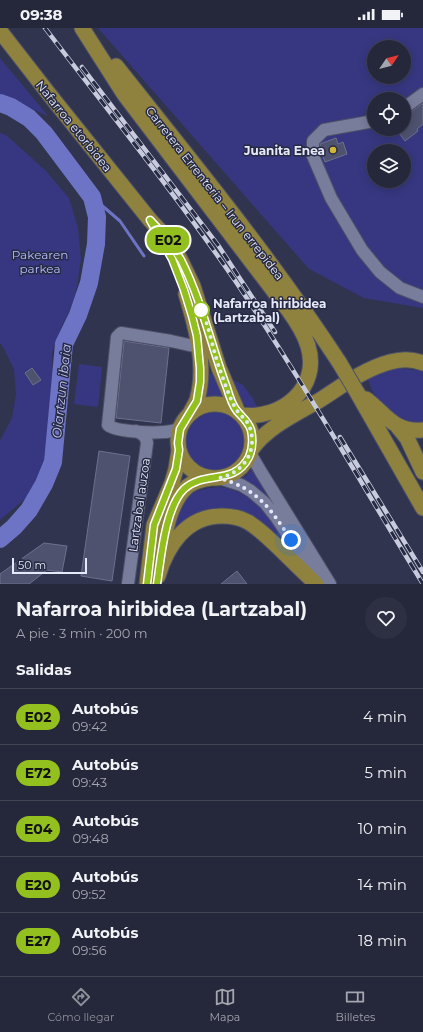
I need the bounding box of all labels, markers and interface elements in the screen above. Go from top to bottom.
text: 09:38 [20,5,62,24]
north arrow [367,40,411,84]
map controls [367,40,411,188]
street label: Nafarroa etorbidea [33,77,115,175]
button: locate [367,92,411,136]
street label: Carretera Errenteria – Irun errepidea [143,103,287,283]
place label: Juanita Enea [243,143,325,158]
button: layers [367,144,411,188]
marker: Juanita Enea [328,145,338,155]
line badge: E02 [145,227,191,253]
text: E02 [155,231,181,249]
park label: Pakearen parkea [12,247,68,276]
place label: Nafarroa hiribidea (Lartzabal) [213,296,326,325]
marker: Nafarroa hiribidea (Lartzabal) [192,301,210,319]
water label: Oiartzun ibaia [48,343,74,439]
street label: Lartzabal auzoa [125,457,153,553]
your location [281,530,301,550]
scale bar [12,556,87,575]
text: 50 m [18,558,46,572]
button: heart [365,597,407,639]
text: Nafarroa hiribidea (Lartzabal) [16,598,307,621]
text: A pie · 3 min · 200 m [16,625,148,641]
text: Salidas [16,660,71,679]
text: Autobús [72,699,138,718]
text: 4 min [363,707,407,726]
text: E02 [25,708,51,726]
text: 09:42 [72,718,107,734]
text: Autobús [72,755,138,774]
text: 5 min [364,763,407,782]
text: E72 [25,764,51,782]
text: 09:43 [72,774,107,790]
text: Autobús [72,811,139,830]
text: 10 min [358,819,407,838]
text: E04 [24,820,52,838]
text: 09:48 [72,830,109,846]
text: Autobús [72,867,138,886]
text: 14 min [358,875,407,894]
text: E20 [24,876,52,894]
text: 09:52 [72,886,106,902]
text: Autobús [72,923,138,942]
text: 18 min [358,931,407,950]
text: E27 [25,932,51,950]
text: 09:56 [72,942,107,958]
tab: Cómo llegar [48,986,114,1024]
tab: Mapa [209,986,240,1024]
tab: Billetes [335,986,375,1024]

